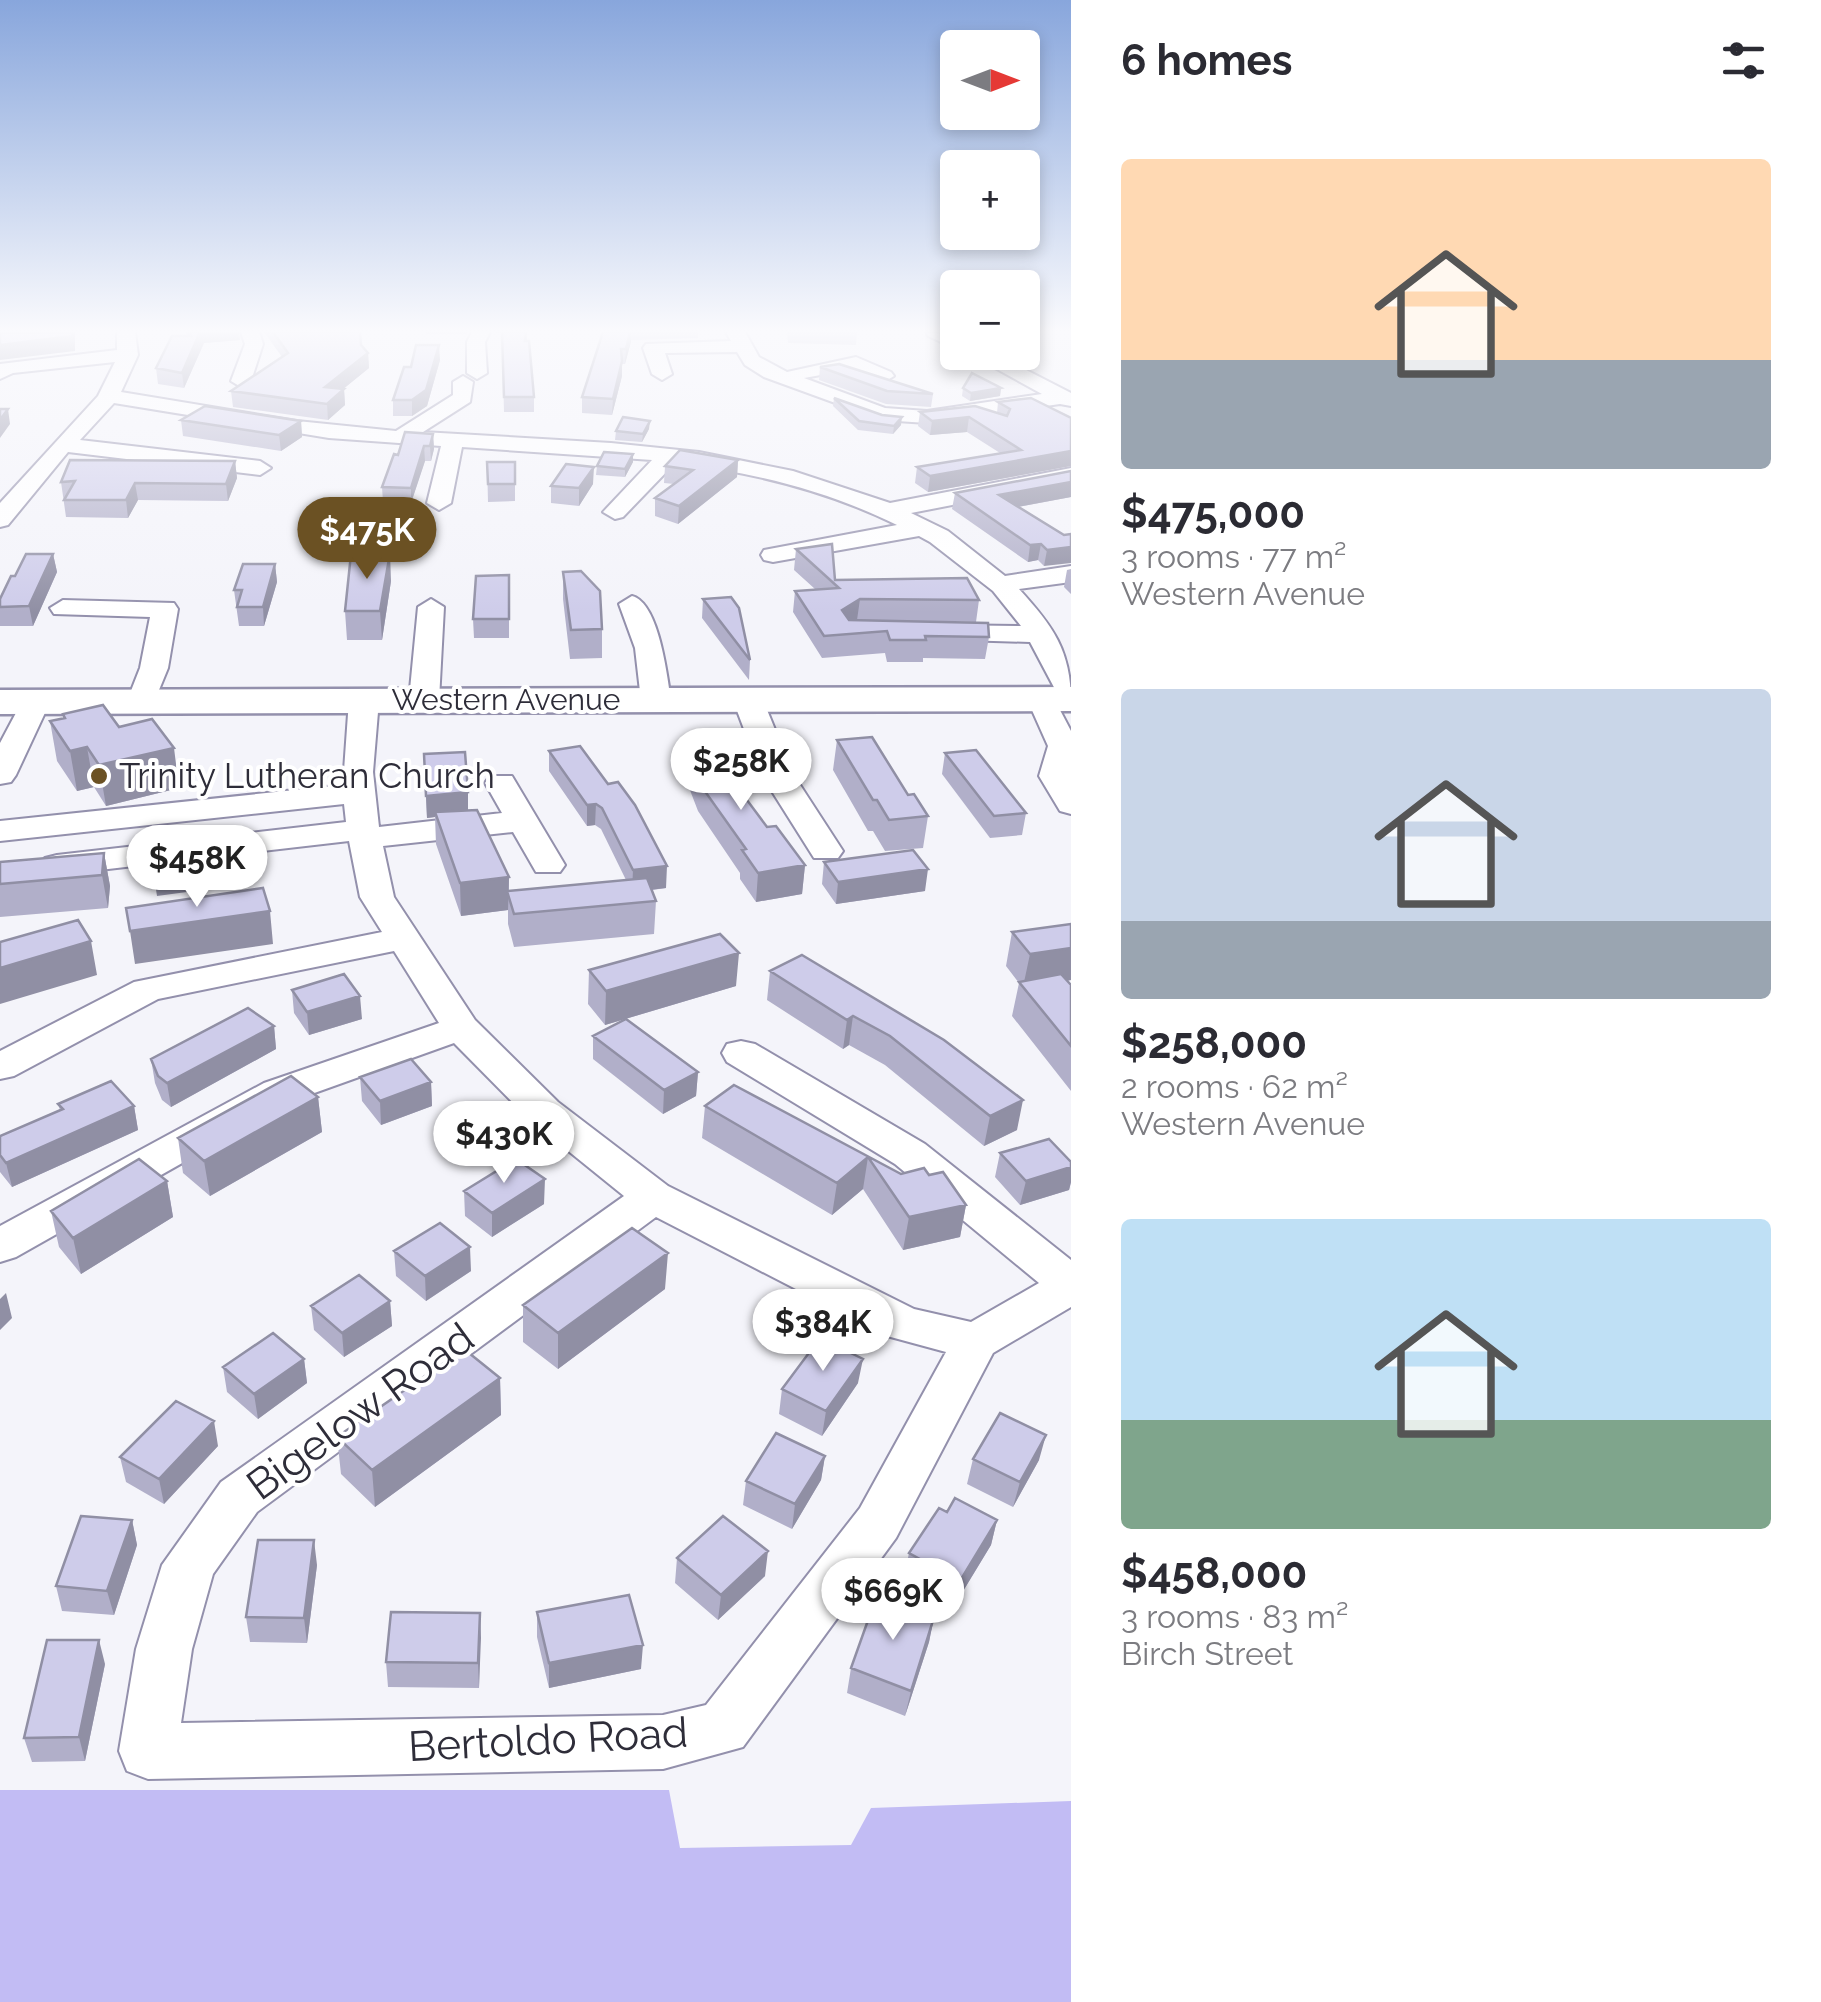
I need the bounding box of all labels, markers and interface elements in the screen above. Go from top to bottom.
north arrow [940,30,1040,130]
map controls [940,30,1040,370]
icon: filters [1716,33,1771,88]
text: 6 homes [1121,36,1292,85]
button: + [940,150,1040,250]
icon: home [1356,224,1536,404]
button: − [940,270,1040,370]
text: $475,000 [1121,489,1305,538]
pin: $475K [297,497,437,582]
text: $475K [319,511,415,548]
text: 3 rooms · 77 m² [1121,538,1347,575]
text: Western Avenue [1121,575,1365,612]
street label: Western Avenue [392,682,620,717]
pin: $258K [671,728,811,813]
text: $258K [693,742,789,779]
icon: home [1356,754,1536,934]
place label: Trinity Lutheran Church [119,755,495,796]
marker: Trinity Lutheran Church [88,765,110,787]
pin: $458K [127,825,267,910]
text: $458K [148,839,246,876]
text: $258,000 [1121,1019,1307,1068]
text: 2 rooms · 62 m² [1121,1068,1348,1105]
pin: $430K [434,1101,574,1186]
text: Western Avenue [1121,1105,1365,1142]
text: $430K [455,1115,553,1152]
icon: home [1356,1284,1536,1464]
pin: $384K [753,1289,893,1374]
text: $384K [775,1303,871,1340]
street label: Bigelow Road [238,1313,483,1510]
text: $458,000 [1121,1549,1307,1598]
pin: $669K [823,1558,963,1643]
text: $669K [843,1572,943,1609]
text: 3 rooms · 83 m² [1121,1598,1348,1635]
text: Birch Street [1121,1635,1293,1672]
street label: Bertoldo Road [407,1708,689,1771]

